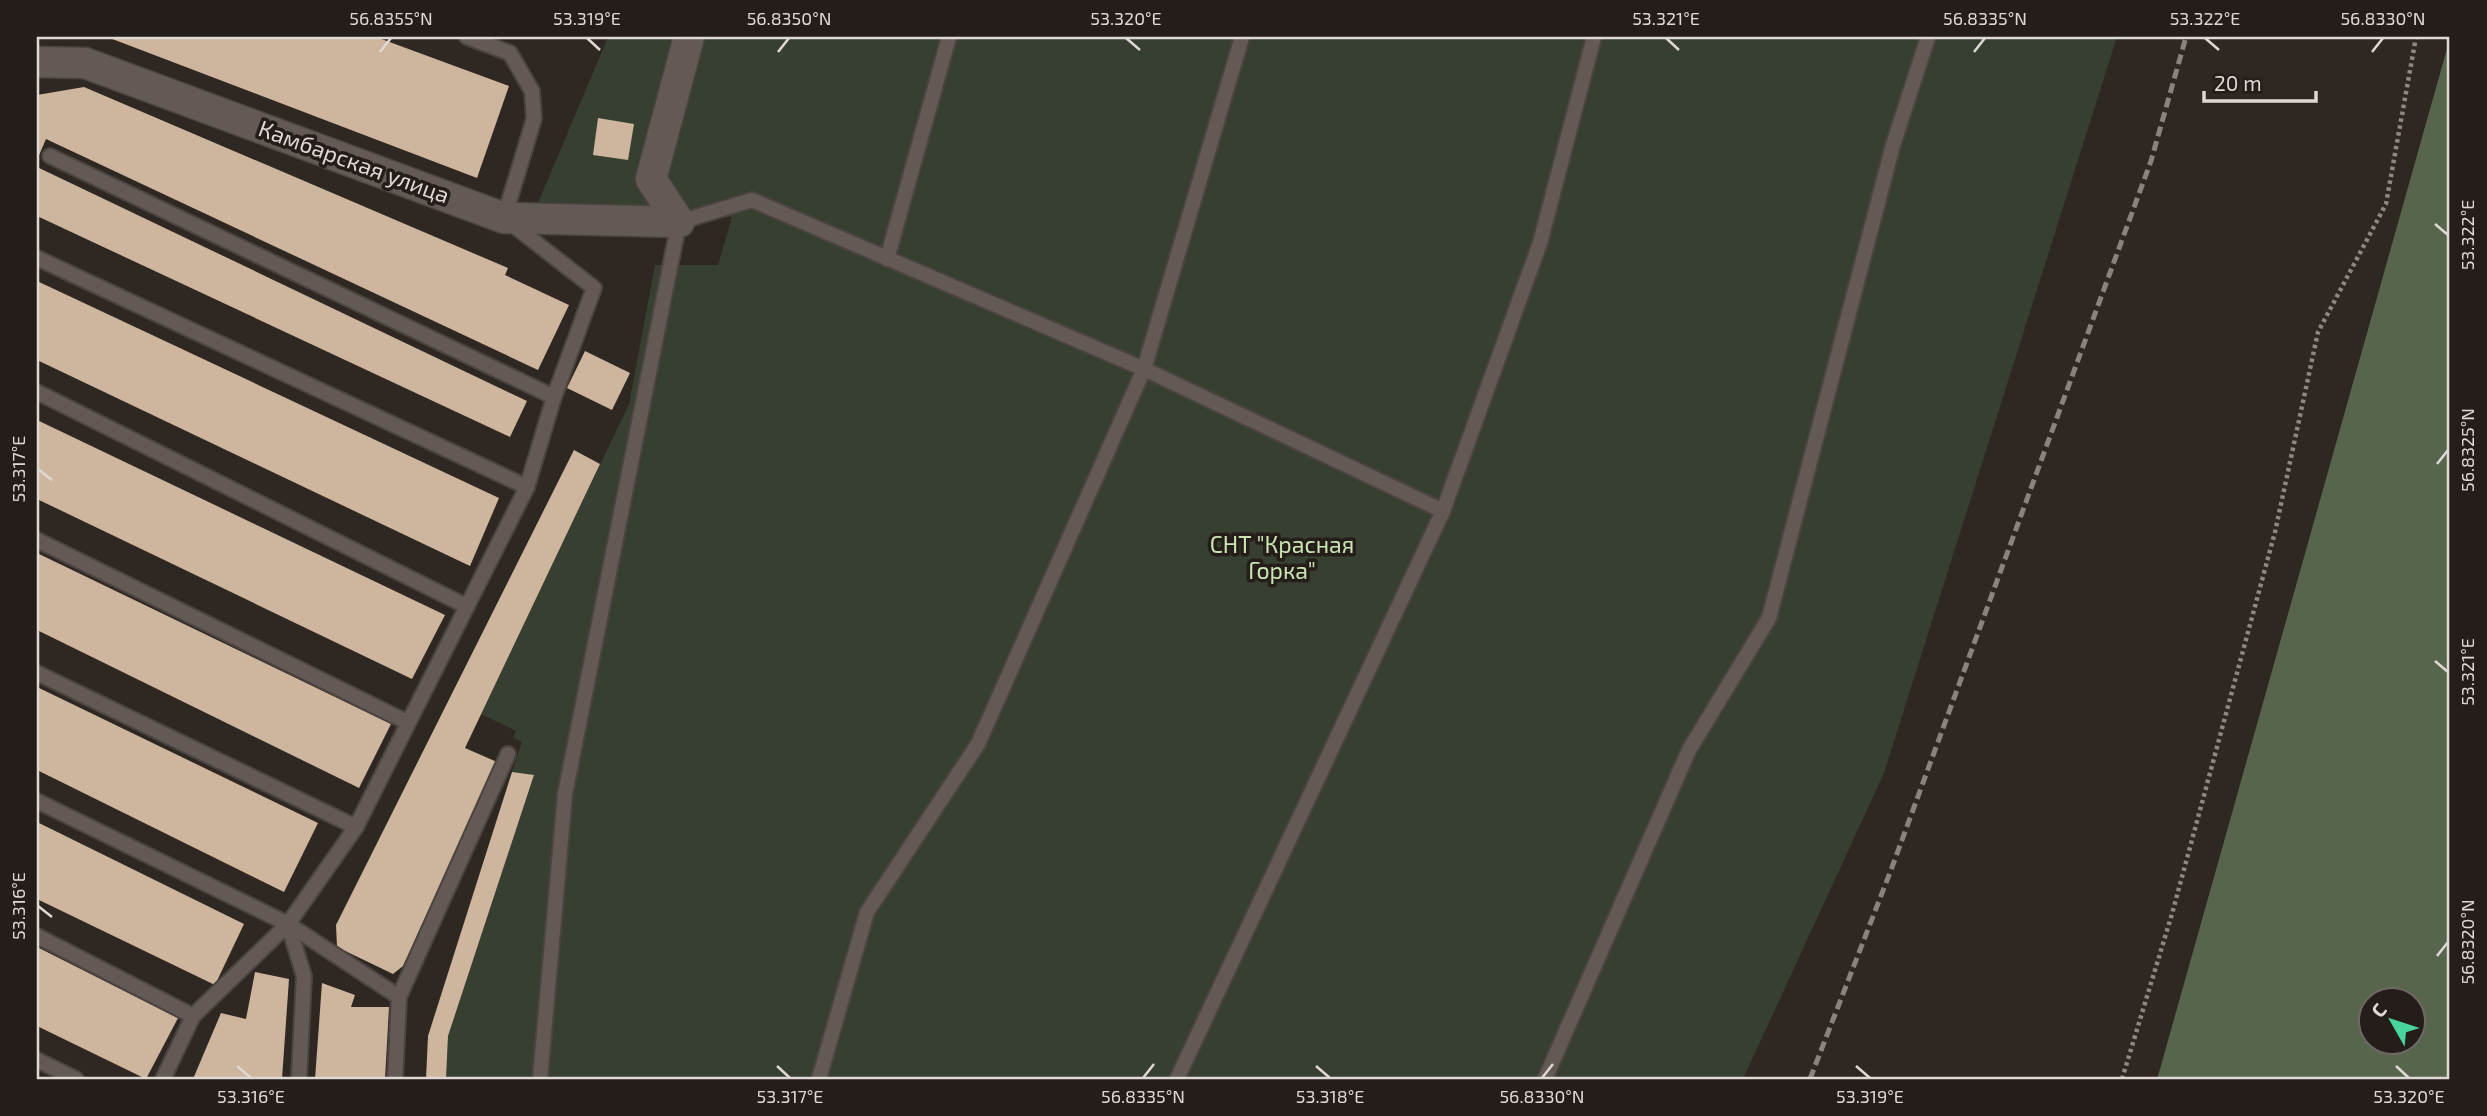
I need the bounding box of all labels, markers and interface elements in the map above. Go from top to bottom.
text: 56.8355°N [349,7,433,29]
text: 53.319°E [553,7,621,29]
text: 56.8350°N [747,7,831,29]
text: 53.320°E [1090,7,1162,29]
text: 53.321°E [1632,7,1700,29]
text: 56.8335°N [1943,7,2027,29]
text: 53.322°E [2170,7,2240,29]
text: 56.8330°N [2340,7,2426,29]
scale bar [2204,60,2316,104]
text: 20 m [2214,70,2262,95]
street label: Камбарская улица [255,113,454,210]
text: 53.322°E [2456,200,2478,270]
text: 56.8325°N [2456,408,2478,492]
text: 53.317°E [7,436,29,502]
park label: СНТ "Красная Горка" [1210,530,1354,584]
text: 53.321°E [2456,638,2478,706]
text: 53.316°E [7,872,29,940]
text: 56.8320°N [2456,899,2478,985]
north arrow [2358,986,2428,1056]
text: С [2366,998,2391,1022]
text: 53.316°E [217,1085,285,1107]
text: 53.317°E [757,1085,823,1107]
text: 56.8335°N [1101,1085,1185,1107]
text: 53.318°E [1296,1085,1364,1107]
text: 56.8330°N [1499,1085,1585,1107]
text: 53.319°E [1836,1085,1904,1107]
text: 53.320°E [2373,1085,2445,1107]

